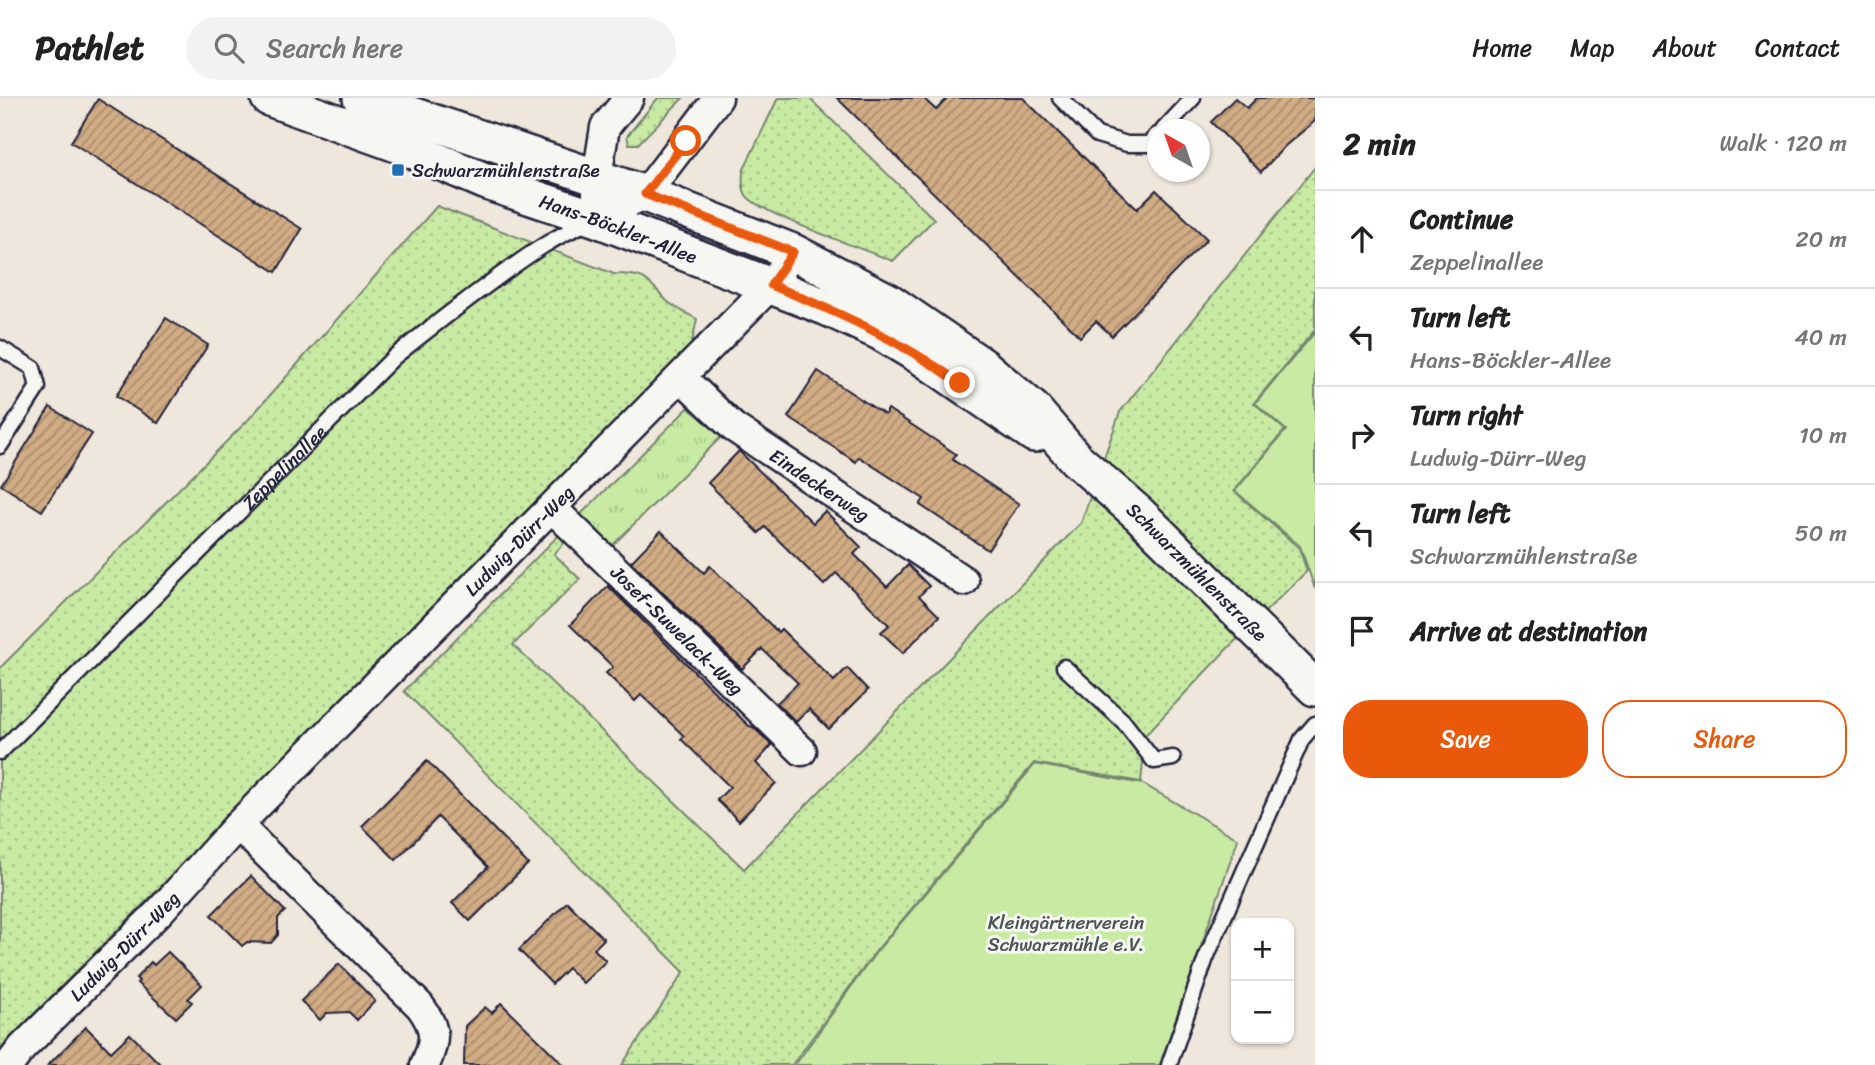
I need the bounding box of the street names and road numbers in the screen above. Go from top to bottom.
street label: Hans-Böckler-Allee [535,184,702,273]
street label: Zeppelinallee [233,417,335,518]
street label: Eindeckerweg [763,439,877,531]
street label: Ludwig-Dürr-Weg [456,477,582,604]
street label: Schwarzmühlenstraße [1119,494,1276,649]
street label: Josef-Suwelack-Weg [602,556,752,703]
street label: Ludwig-Dürr-Weg [61,883,188,1009]

